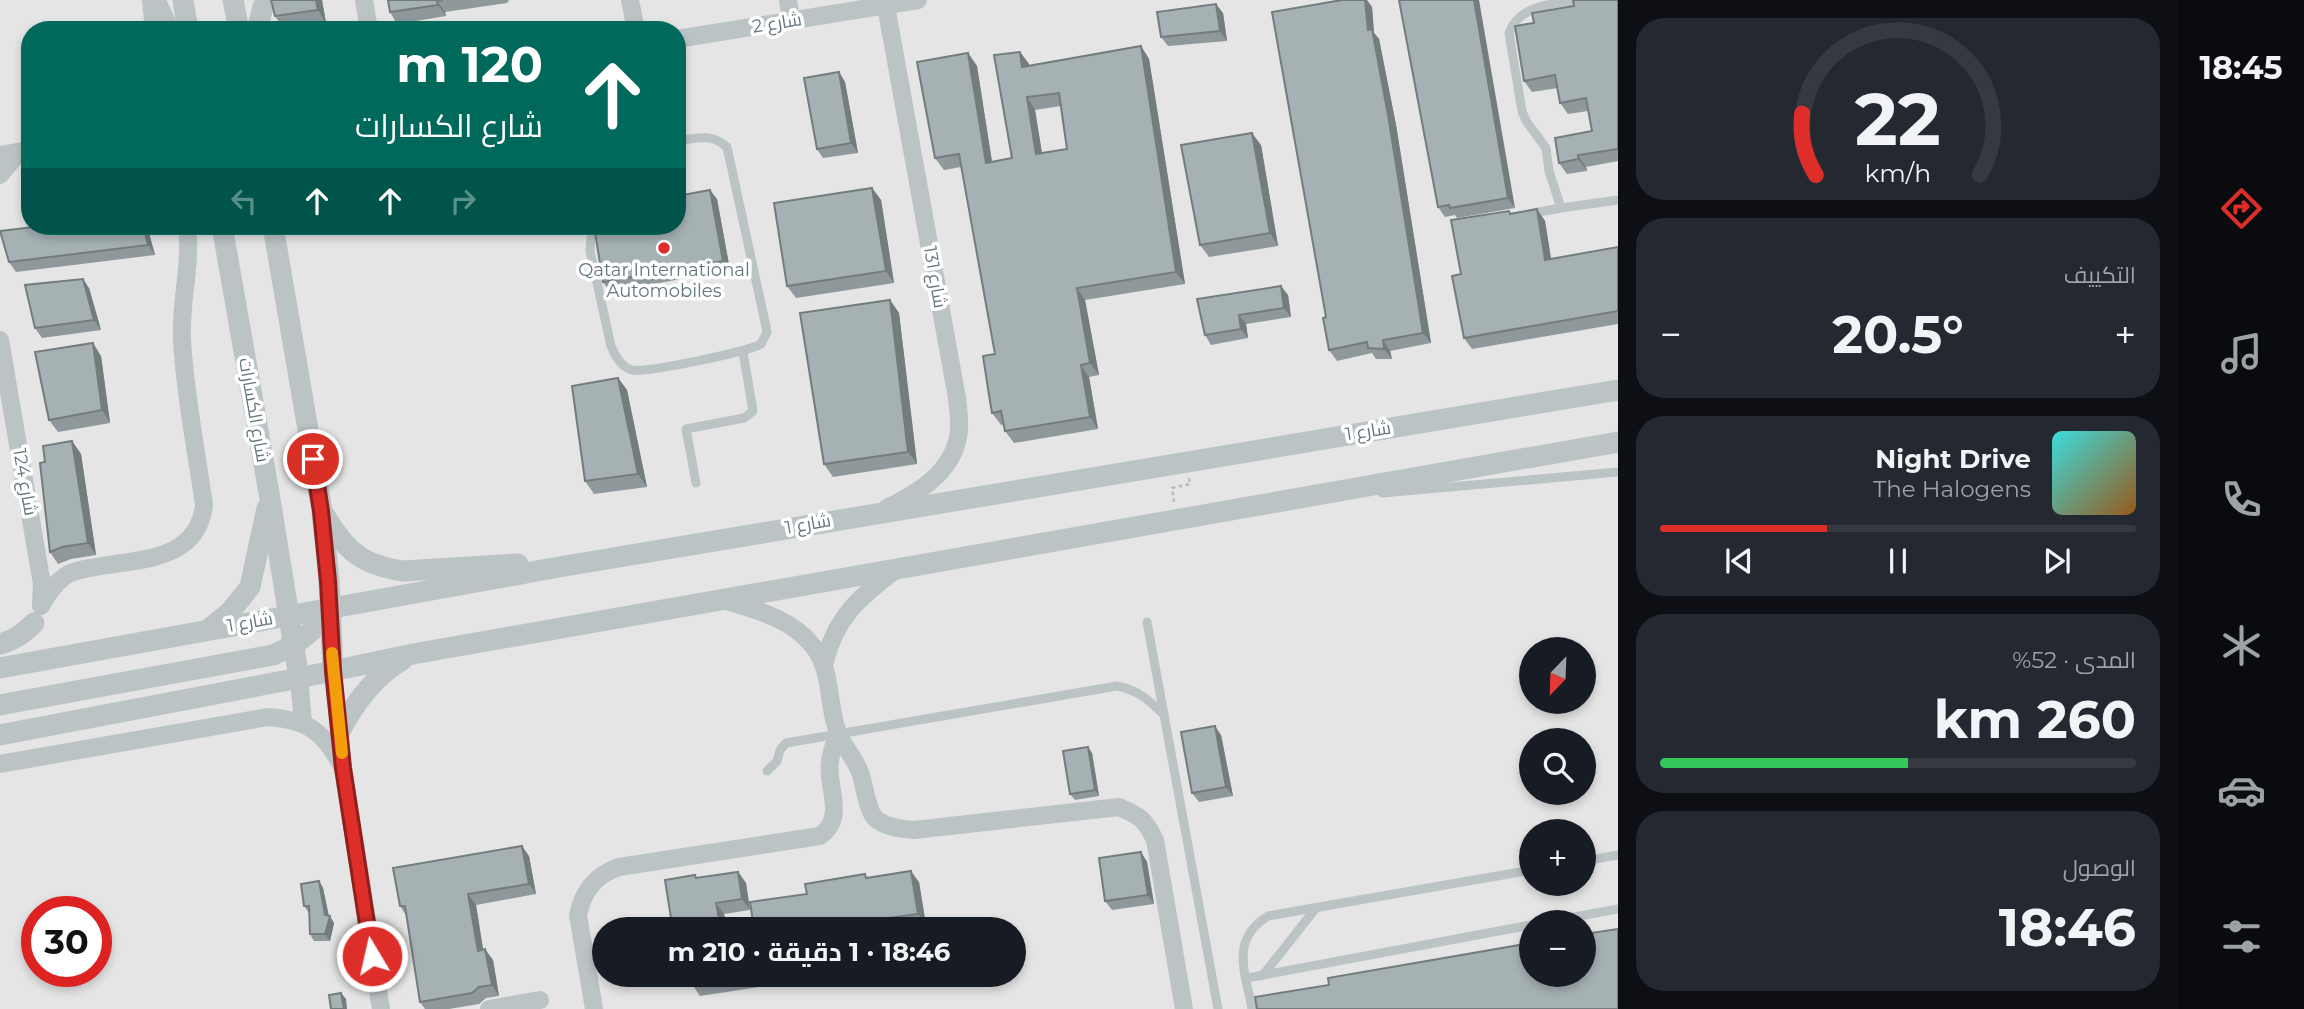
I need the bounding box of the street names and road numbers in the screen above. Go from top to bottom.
street label: شارع 2 [751,8,803,39]
street label: شارع 131 [918,244,951,310]
street label: شارع الكسارات [233,356,274,464]
street label: شارع 1 [1344,417,1393,446]
street label: شارع 124 [7,447,42,517]
street label: شارع 1 [783,509,833,540]
street label: شارع 1 [225,607,275,638]

